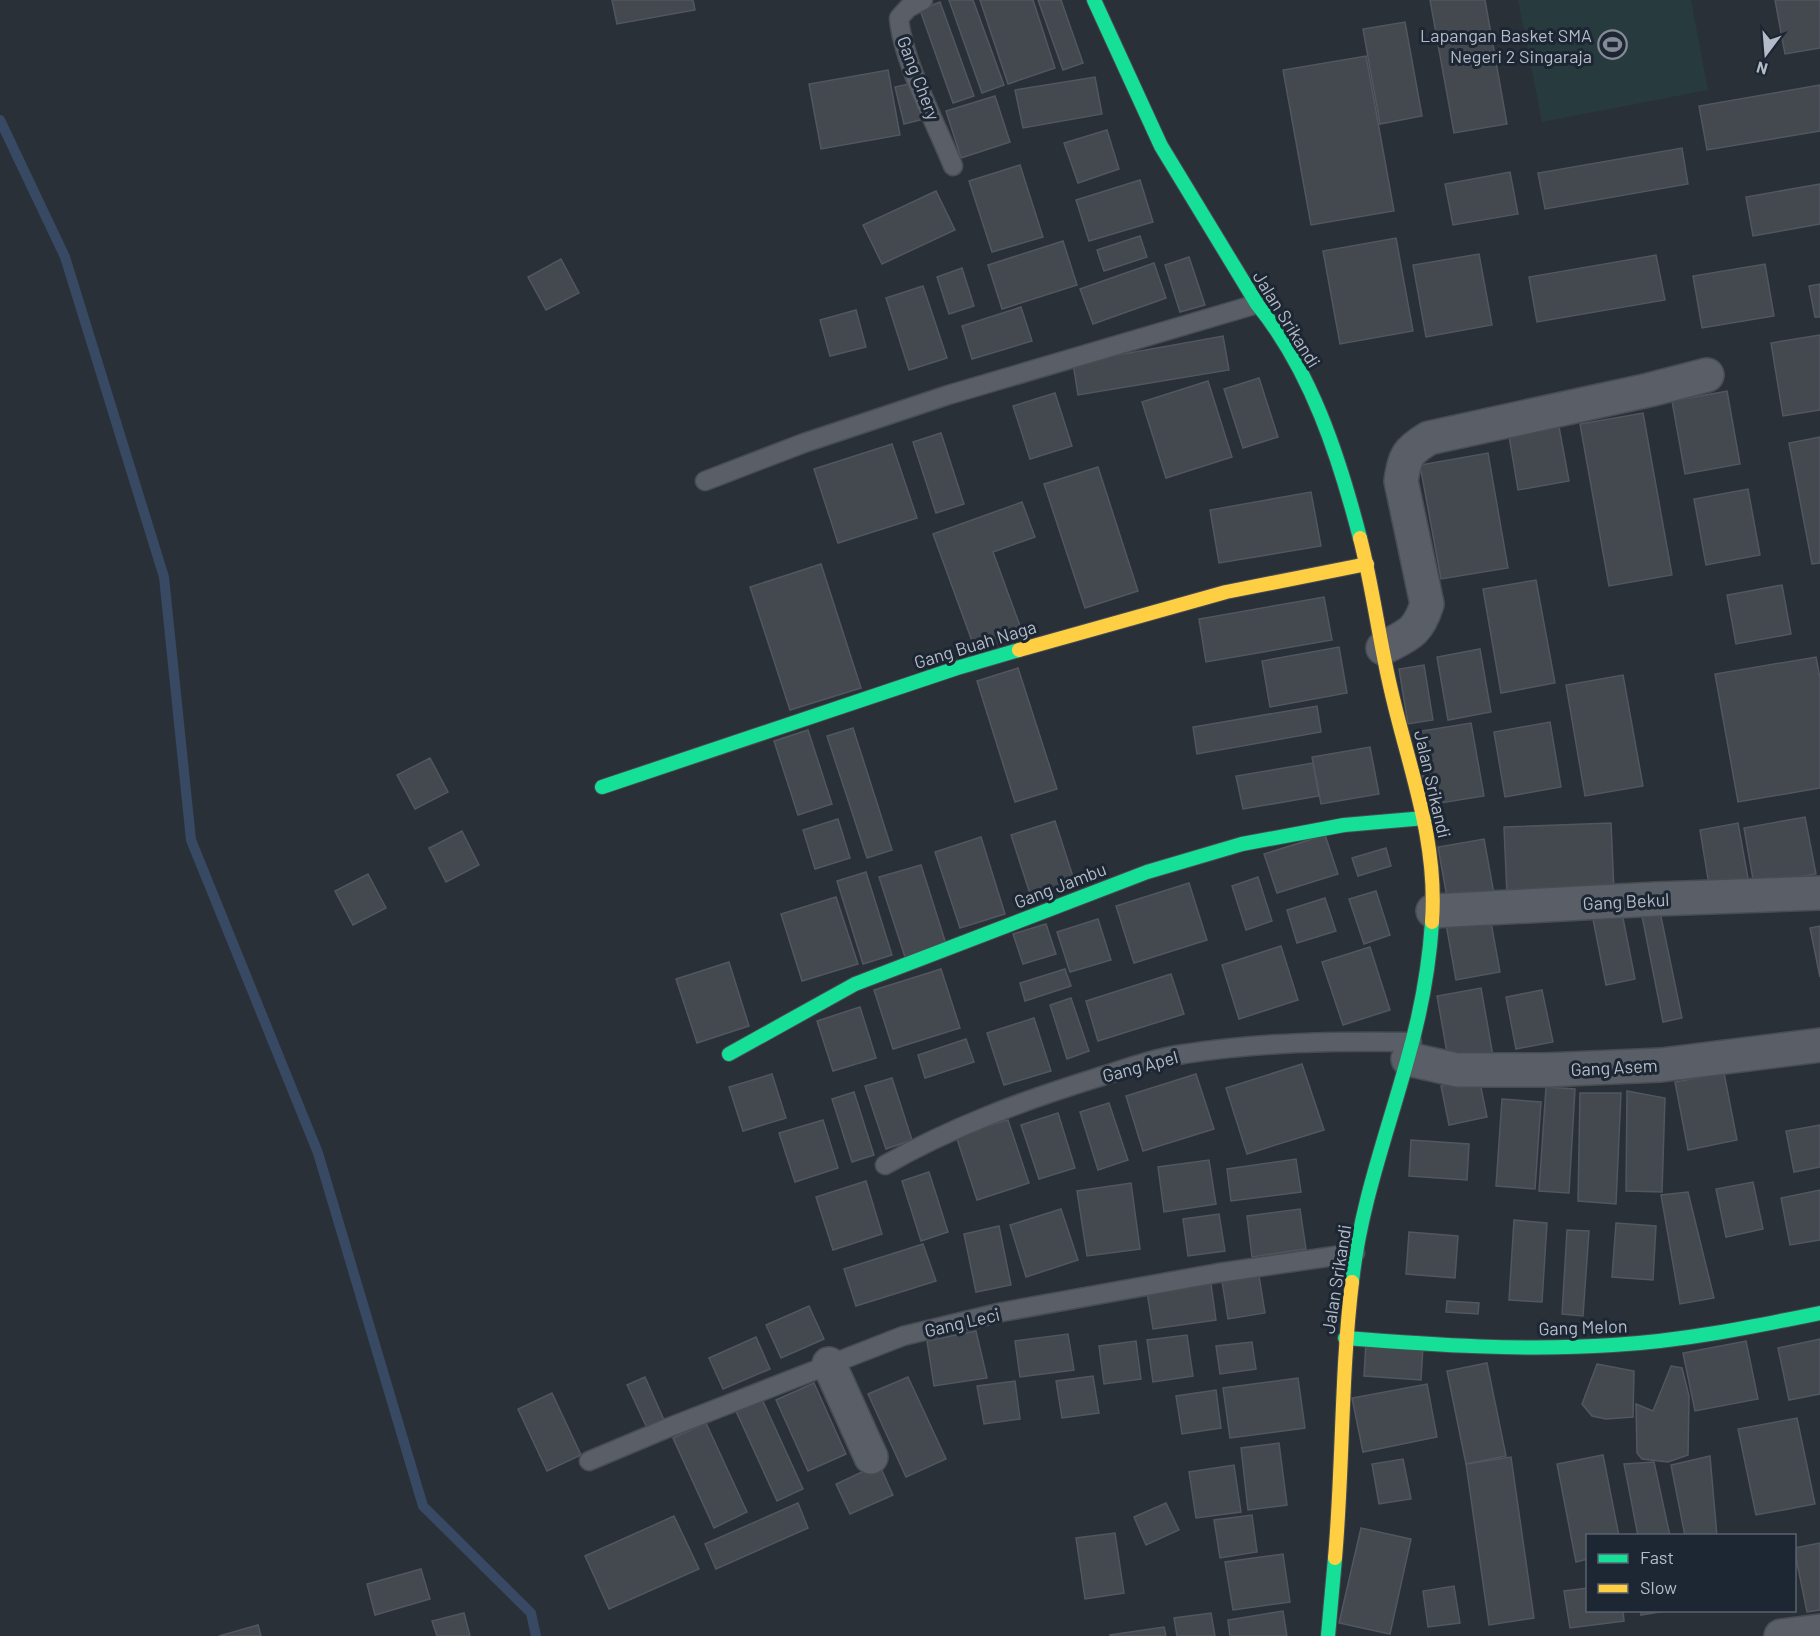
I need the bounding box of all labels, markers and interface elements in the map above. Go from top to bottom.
place label: Lapangan Basket SMA Negeri 2 Singaraja [1420,24,1592,67]
north arrow [1736,24,1796,84]
sports icon: Lapangan Basket SMA Negeri 2 Singaraja [1597,29,1629,61]
street label: Gang Chery [893,33,945,123]
text: N [1754,58,1769,79]
street label: Jalan Srikandi [1249,267,1325,371]
street label: Gang Buah Naga [911,615,1039,673]
street label: Jalan Srikandi [1410,728,1456,840]
street label: Gang Jambu [1011,857,1109,913]
street label: Gang Bekul [1582,888,1670,914]
street label: Gang Apel [1100,1045,1180,1087]
street label: Gang Asem [1570,1054,1658,1080]
street label: Jalan Srikandi [1317,1223,1355,1335]
street label: Gang Leci [922,1303,1002,1341]
street label: Gang Melon [1538,1314,1628,1340]
legend [1586,1534,1796,1612]
text: Fast [1640,1546,1674,1568]
text: Slow [1640,1576,1677,1598]

